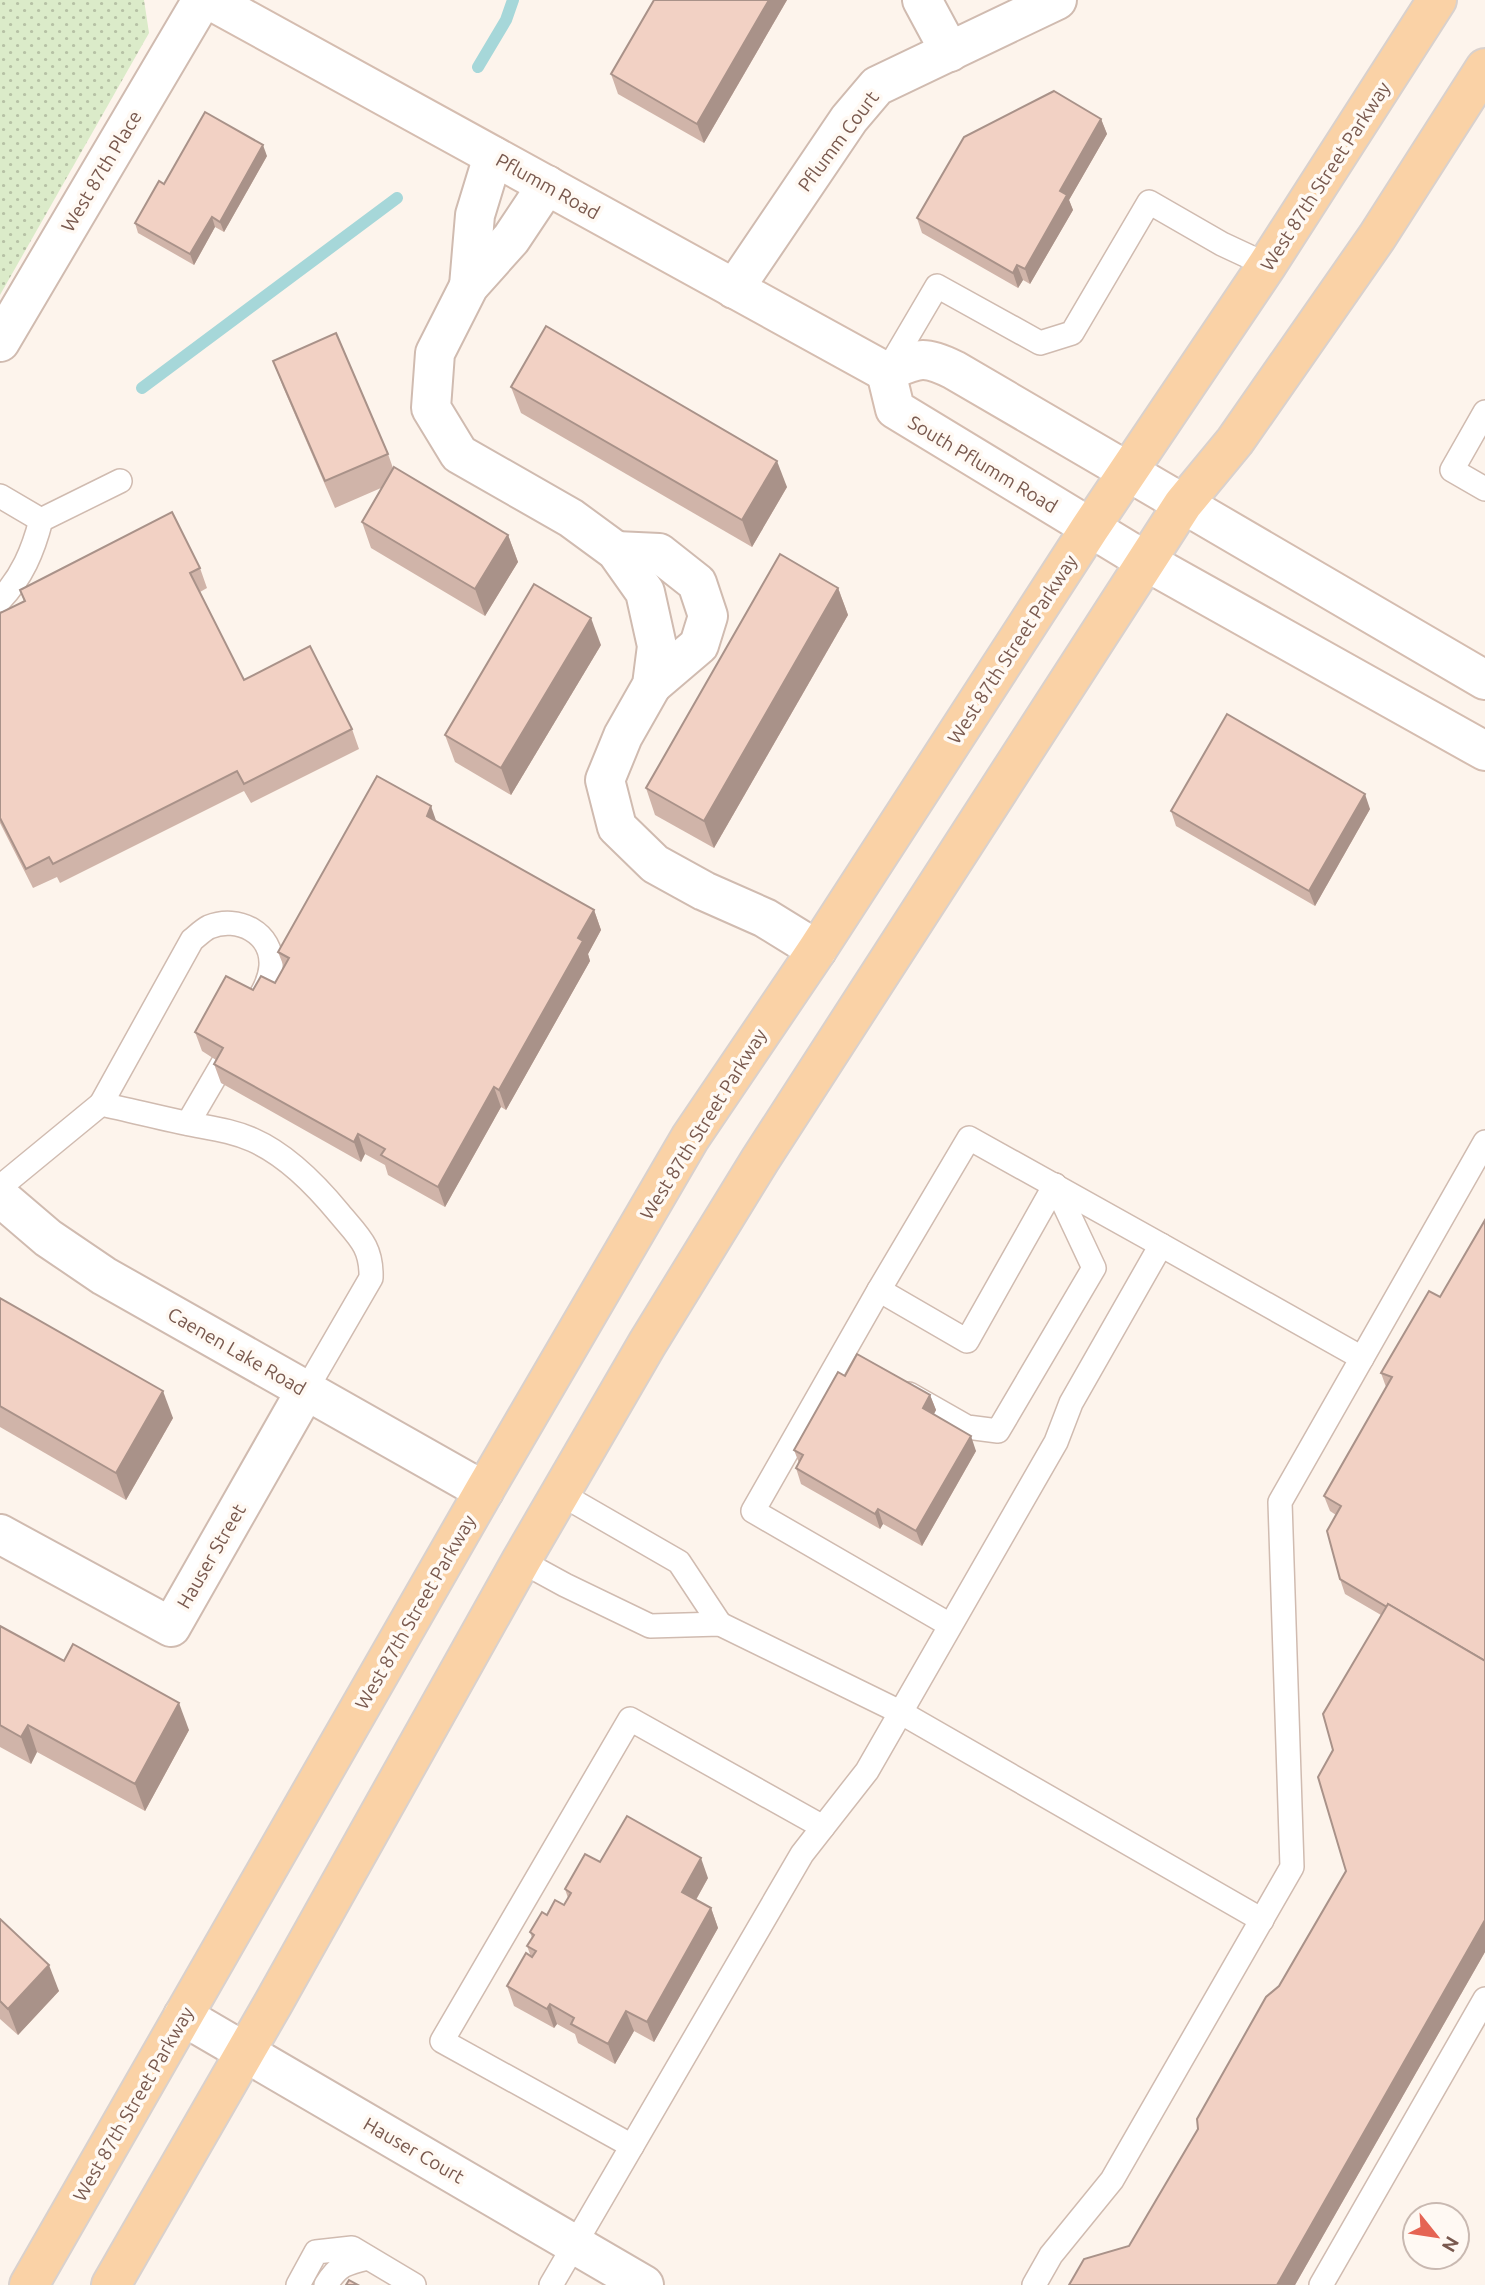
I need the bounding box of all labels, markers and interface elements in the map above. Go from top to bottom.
street label: West 87th Street Parkway [1256,77,1394,275]
street label: Pflumm Court [793,86,883,195]
street label: West 87th Place [56,106,146,236]
street label: Pflumm Road [492,148,604,224]
street label: South Pflumm Road [904,411,1062,517]
street label: West 87th Street Parkway [943,550,1081,748]
street label: West 87th Street Parkway [635,1025,771,1223]
street label: Caenen Lake Road [164,1303,310,1399]
street label: Hauser Street [172,1499,250,1612]
street label: West 87th Street Parkway [350,1511,480,1713]
street label: West 87th Street Parkway [68,2003,198,2205]
street label: Hauser Court [360,2112,469,2188]
north arrow [1401,2201,1471,2271]
text: N [1438,2233,1464,2256]

